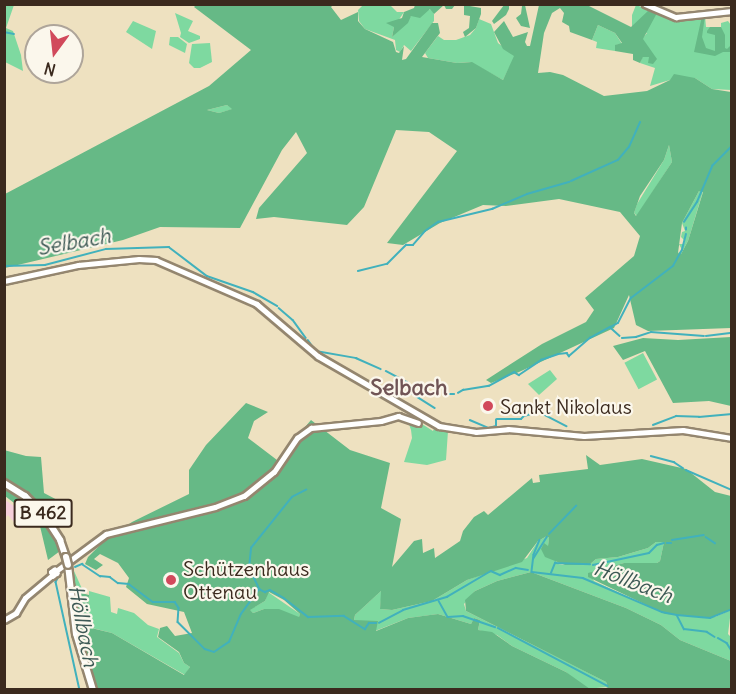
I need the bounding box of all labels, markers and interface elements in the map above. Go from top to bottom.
north arrow [24,24,84,84]
text: N [42,58,58,81]
water label: Selbach [35,223,113,261]
district label: Selbach [370,375,448,401]
place label: Sankt Nikolaus [500,394,632,418]
marker: Sankt Nikolaus [481,399,495,413]
road number: B 462 [13,498,73,528]
water label: Höllbach [590,555,676,609]
place label: Schützenhaus Ottenau [183,556,309,603]
marker: Schützenhaus Ottenau [164,573,178,587]
water label: Höllbach [63,583,103,669]

